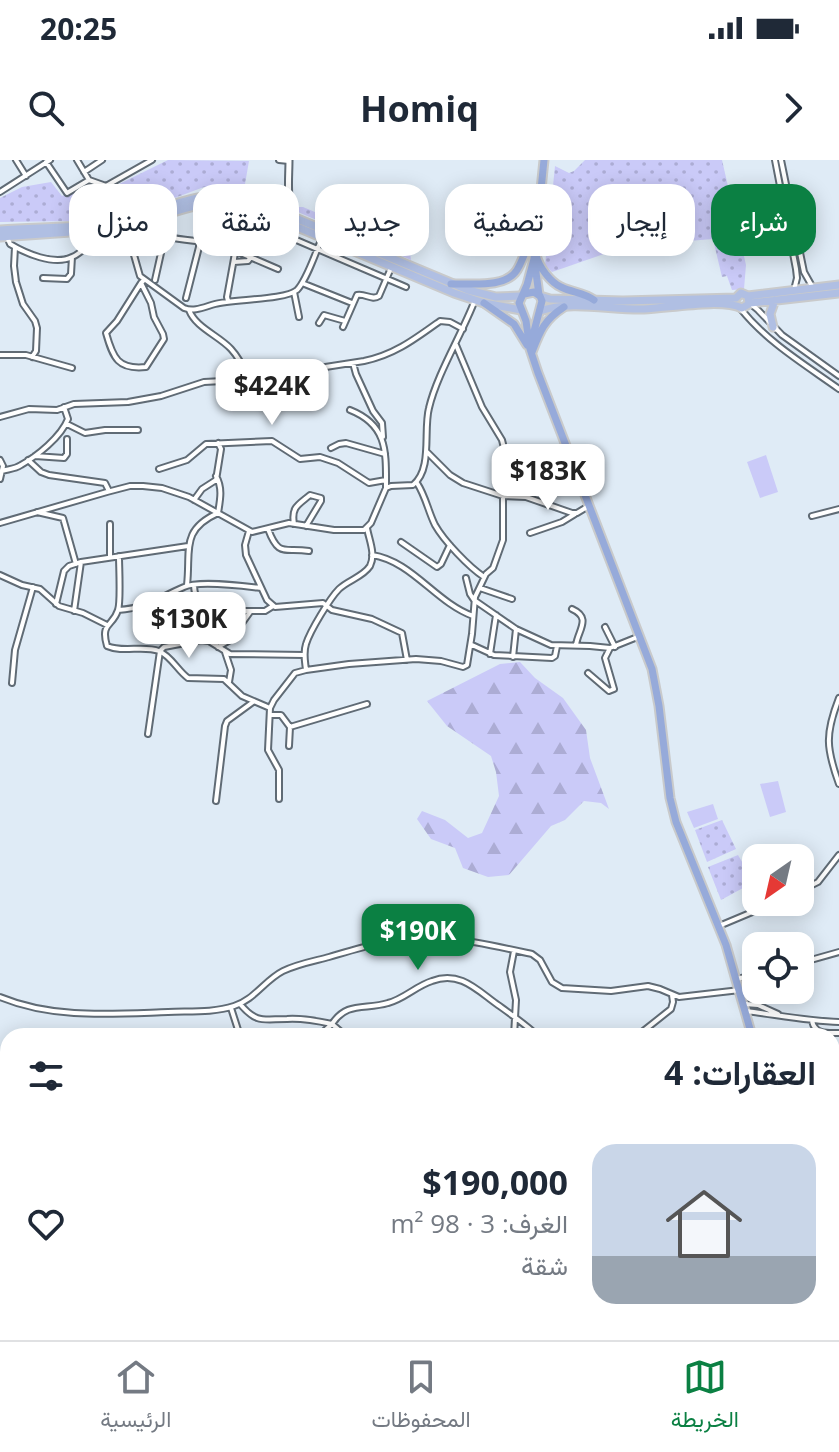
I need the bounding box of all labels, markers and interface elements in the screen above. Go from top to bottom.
text: 20:25 [40,8,117,49]
text: Homiq [360,84,479,133]
icon: search [24,86,68,130]
icon: forward [771,86,815,130]
chip: منزل [69,184,177,256]
chip: شقة [193,184,299,256]
chip: جديد [315,184,429,256]
chip: تصفية [445,184,572,256]
chip: إيجار [588,184,695,256]
chip: شراء [711,184,816,256]
pin: $424K [216,359,328,427]
text: $424K [234,367,310,403]
pin: $183K [492,444,604,512]
text: $183K [510,452,586,488]
pin: $130K [133,592,245,660]
text: $130K [151,600,227,636]
north arrow [742,844,814,916]
map controls [742,844,814,1004]
pin: $190K [362,904,474,972]
text: $190K [380,912,456,948]
button: locate [742,932,814,1004]
text: العقارات: 4 [664,1049,816,1095]
icon: filters [24,1054,68,1098]
text: $190,000 [422,1159,568,1205]
icon: home [656,1176,752,1272]
icon: heart [24,1202,68,1246]
text: الغرف: 3 · 98 m² [390,1205,568,1241]
text: شقة [521,1247,568,1283]
tab: الرئيسية [100,1355,171,1439]
tab: المحفوظات [372,1355,471,1439]
tab: الخريطة [671,1355,739,1439]

